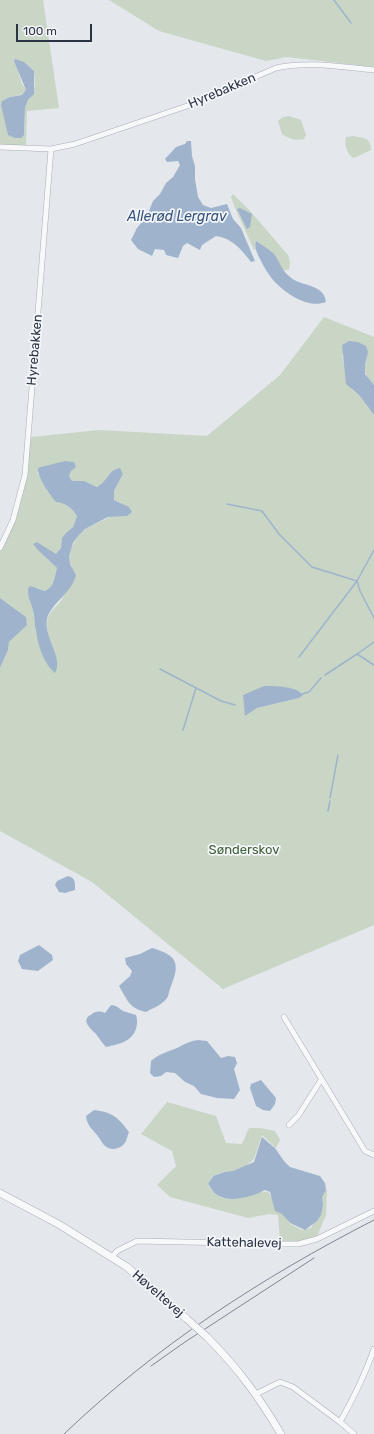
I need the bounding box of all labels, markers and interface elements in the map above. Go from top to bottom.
scale bar [18,16,94,42]
text: 100 m [23,24,57,38]
street label: Hyrebakken [186,70,258,112]
water label: Allerød Lergrav [127,209,227,225]
street label: Hyrebakken [24,314,46,386]
park label: Sønderskov [209,842,279,858]
street label: Kattehalevej [206,1235,282,1251]
street label: Høveltevej [129,1267,187,1321]

